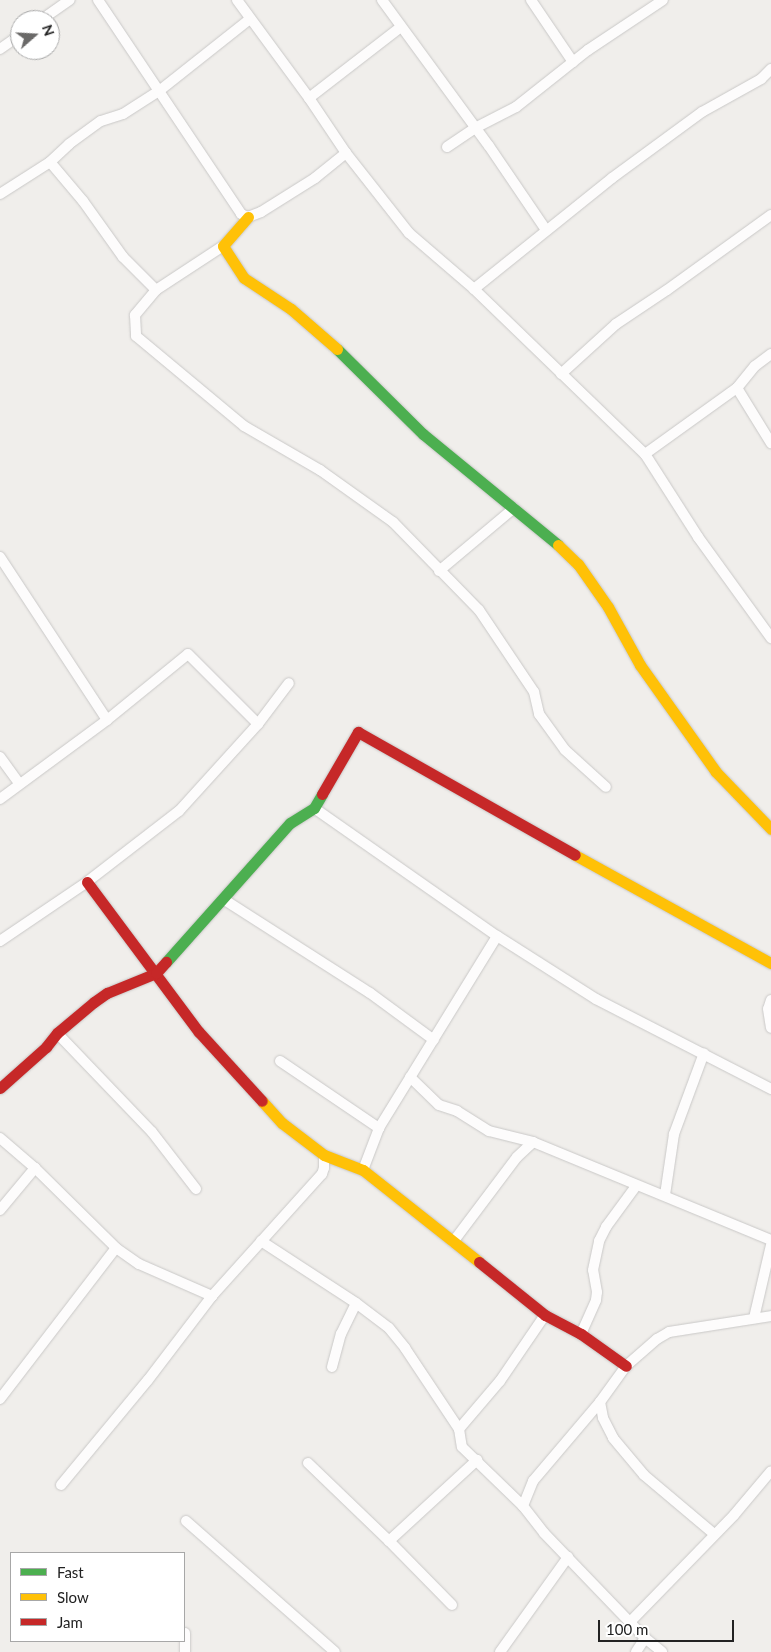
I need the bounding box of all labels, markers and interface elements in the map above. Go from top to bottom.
north arrow [10,10,60,60]
text: N [39,22,59,38]
legend [10,1552,185,1642]
text: Fast [57,1563,84,1581]
text: Slow [57,1588,89,1606]
scale bar [601,1610,737,1642]
text: Jam [57,1613,83,1631]
text: 100 m [606,1620,648,1638]

